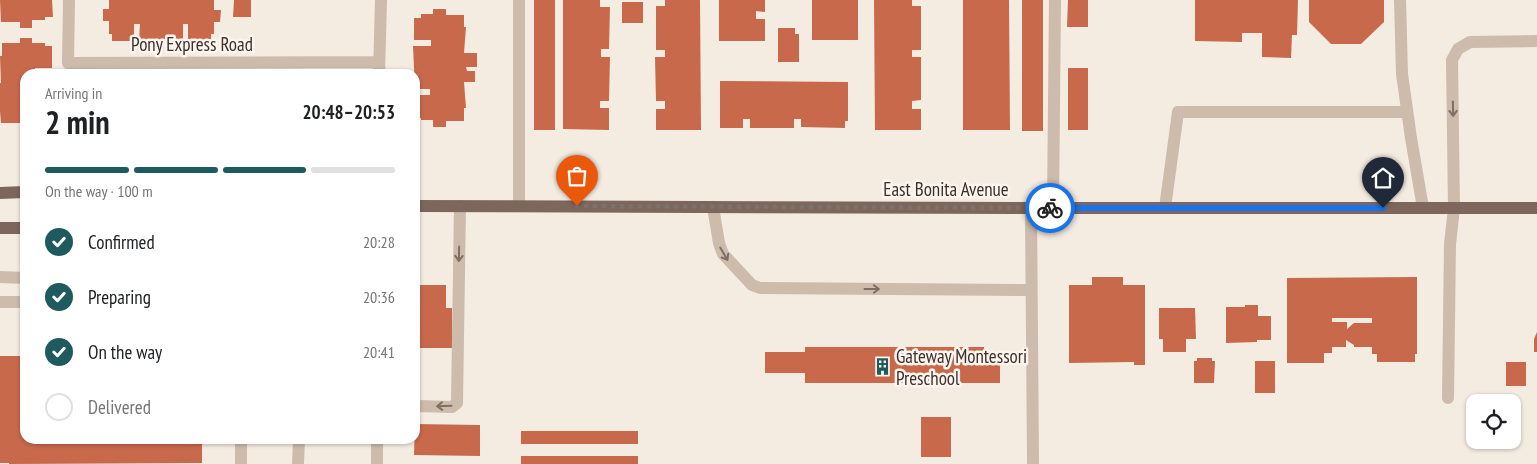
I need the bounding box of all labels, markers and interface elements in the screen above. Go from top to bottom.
street label: Pony Express Road [131,32,253,56]
text: Arriving in [45,83,102,103]
text: 20:48–20:53 [302,100,395,124]
one-way arrow [1448,100,1458,117]
text: 2 min [45,101,110,143]
pin [556,155,598,206]
pin [1362,157,1404,208]
icon: bag [563,162,591,190]
icon: home [1369,164,1397,192]
street label: East Bonita Avenue [883,177,1009,201]
text: On the way · 100 m [45,181,153,201]
courier [1025,183,1075,233]
icon: bike [1036,194,1064,222]
icon: check [45,228,73,256]
text: Confirmed [88,230,155,254]
text: 20:28 [363,232,395,252]
one-way arrow [454,246,464,262]
one-way arrow [720,246,730,260]
icon: check [45,283,73,311]
one-way arrow [863,284,879,294]
text: Preparing [88,285,151,309]
text: 20:36 [363,287,395,307]
icon: check [45,338,73,366]
text: On the way [88,340,162,364]
text: 20:41 [363,342,395,362]
place label: Gateway Montessori Preschool [896,344,1027,390]
building icon: Gateway Montessori Preschool [872,357,892,377]
map controls [1466,394,1521,449]
button: locate [1466,394,1521,449]
text: Delivered [88,395,151,419]
one-way arrow [437,402,453,411]

